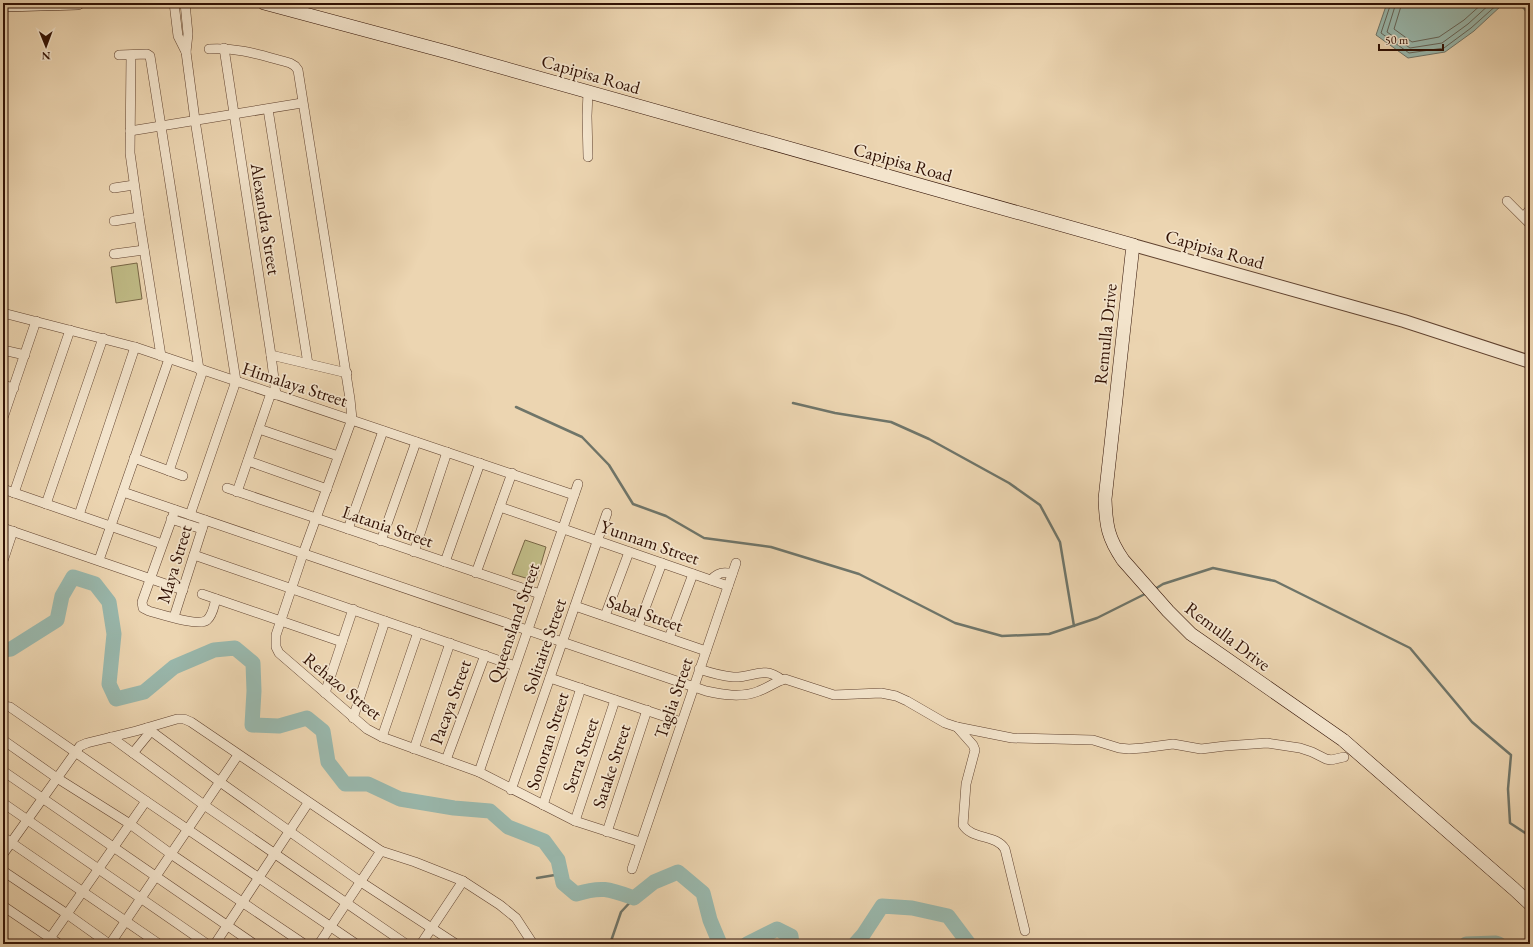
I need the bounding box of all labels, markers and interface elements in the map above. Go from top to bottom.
north arrow [26,26,66,66]
scale bar [1379,26,1443,52]
text: 50 m [1385,32,1409,48]
text: N [42,49,51,63]
street label: Capipisa Road [539,49,644,99]
street label: Capipisa Road [851,137,956,187]
street label: Alexandra Street [246,160,286,277]
street label: Capipisa Road [1163,224,1268,274]
street label: Remulla Drive [1088,282,1122,386]
street label: Himalaya Street [239,356,351,412]
street label: Latania Street [339,500,437,552]
street label: Yunnam Street [597,514,703,570]
street label: Maya Street [151,522,197,606]
street label: Queensland Street [482,560,544,686]
street label: Sabal Street [604,589,686,637]
street label: Solitaire Street [517,595,571,697]
street label: Remulla Drive [1181,596,1275,676]
street label: Rehazo Street [299,647,387,725]
street label: Taglia Street [648,654,698,742]
street label: Pacaya Street [424,656,476,747]
street label: Sonoran Street [520,689,574,793]
street label: Serra Street [556,714,604,796]
street label: Satake Street [587,721,635,811]

